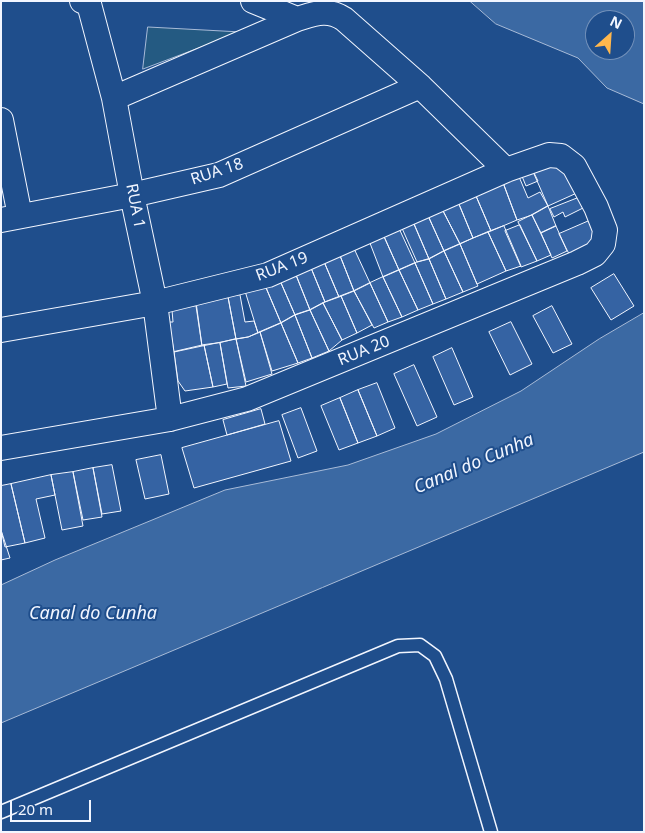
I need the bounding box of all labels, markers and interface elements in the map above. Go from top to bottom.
north arrow [585,10,635,60]
text: N [607,11,626,33]
street label: RUA 18 [188,154,246,190]
street label: RUA 1 [121,182,149,230]
street label: RUA 19 [253,248,311,286]
street label: RUA 20 [335,332,393,370]
water label: Canal do Cunha [411,429,537,499]
water label: Canal do Cunha [29,603,157,625]
scale bar [12,790,94,822]
text: 20 m [18,799,53,819]

